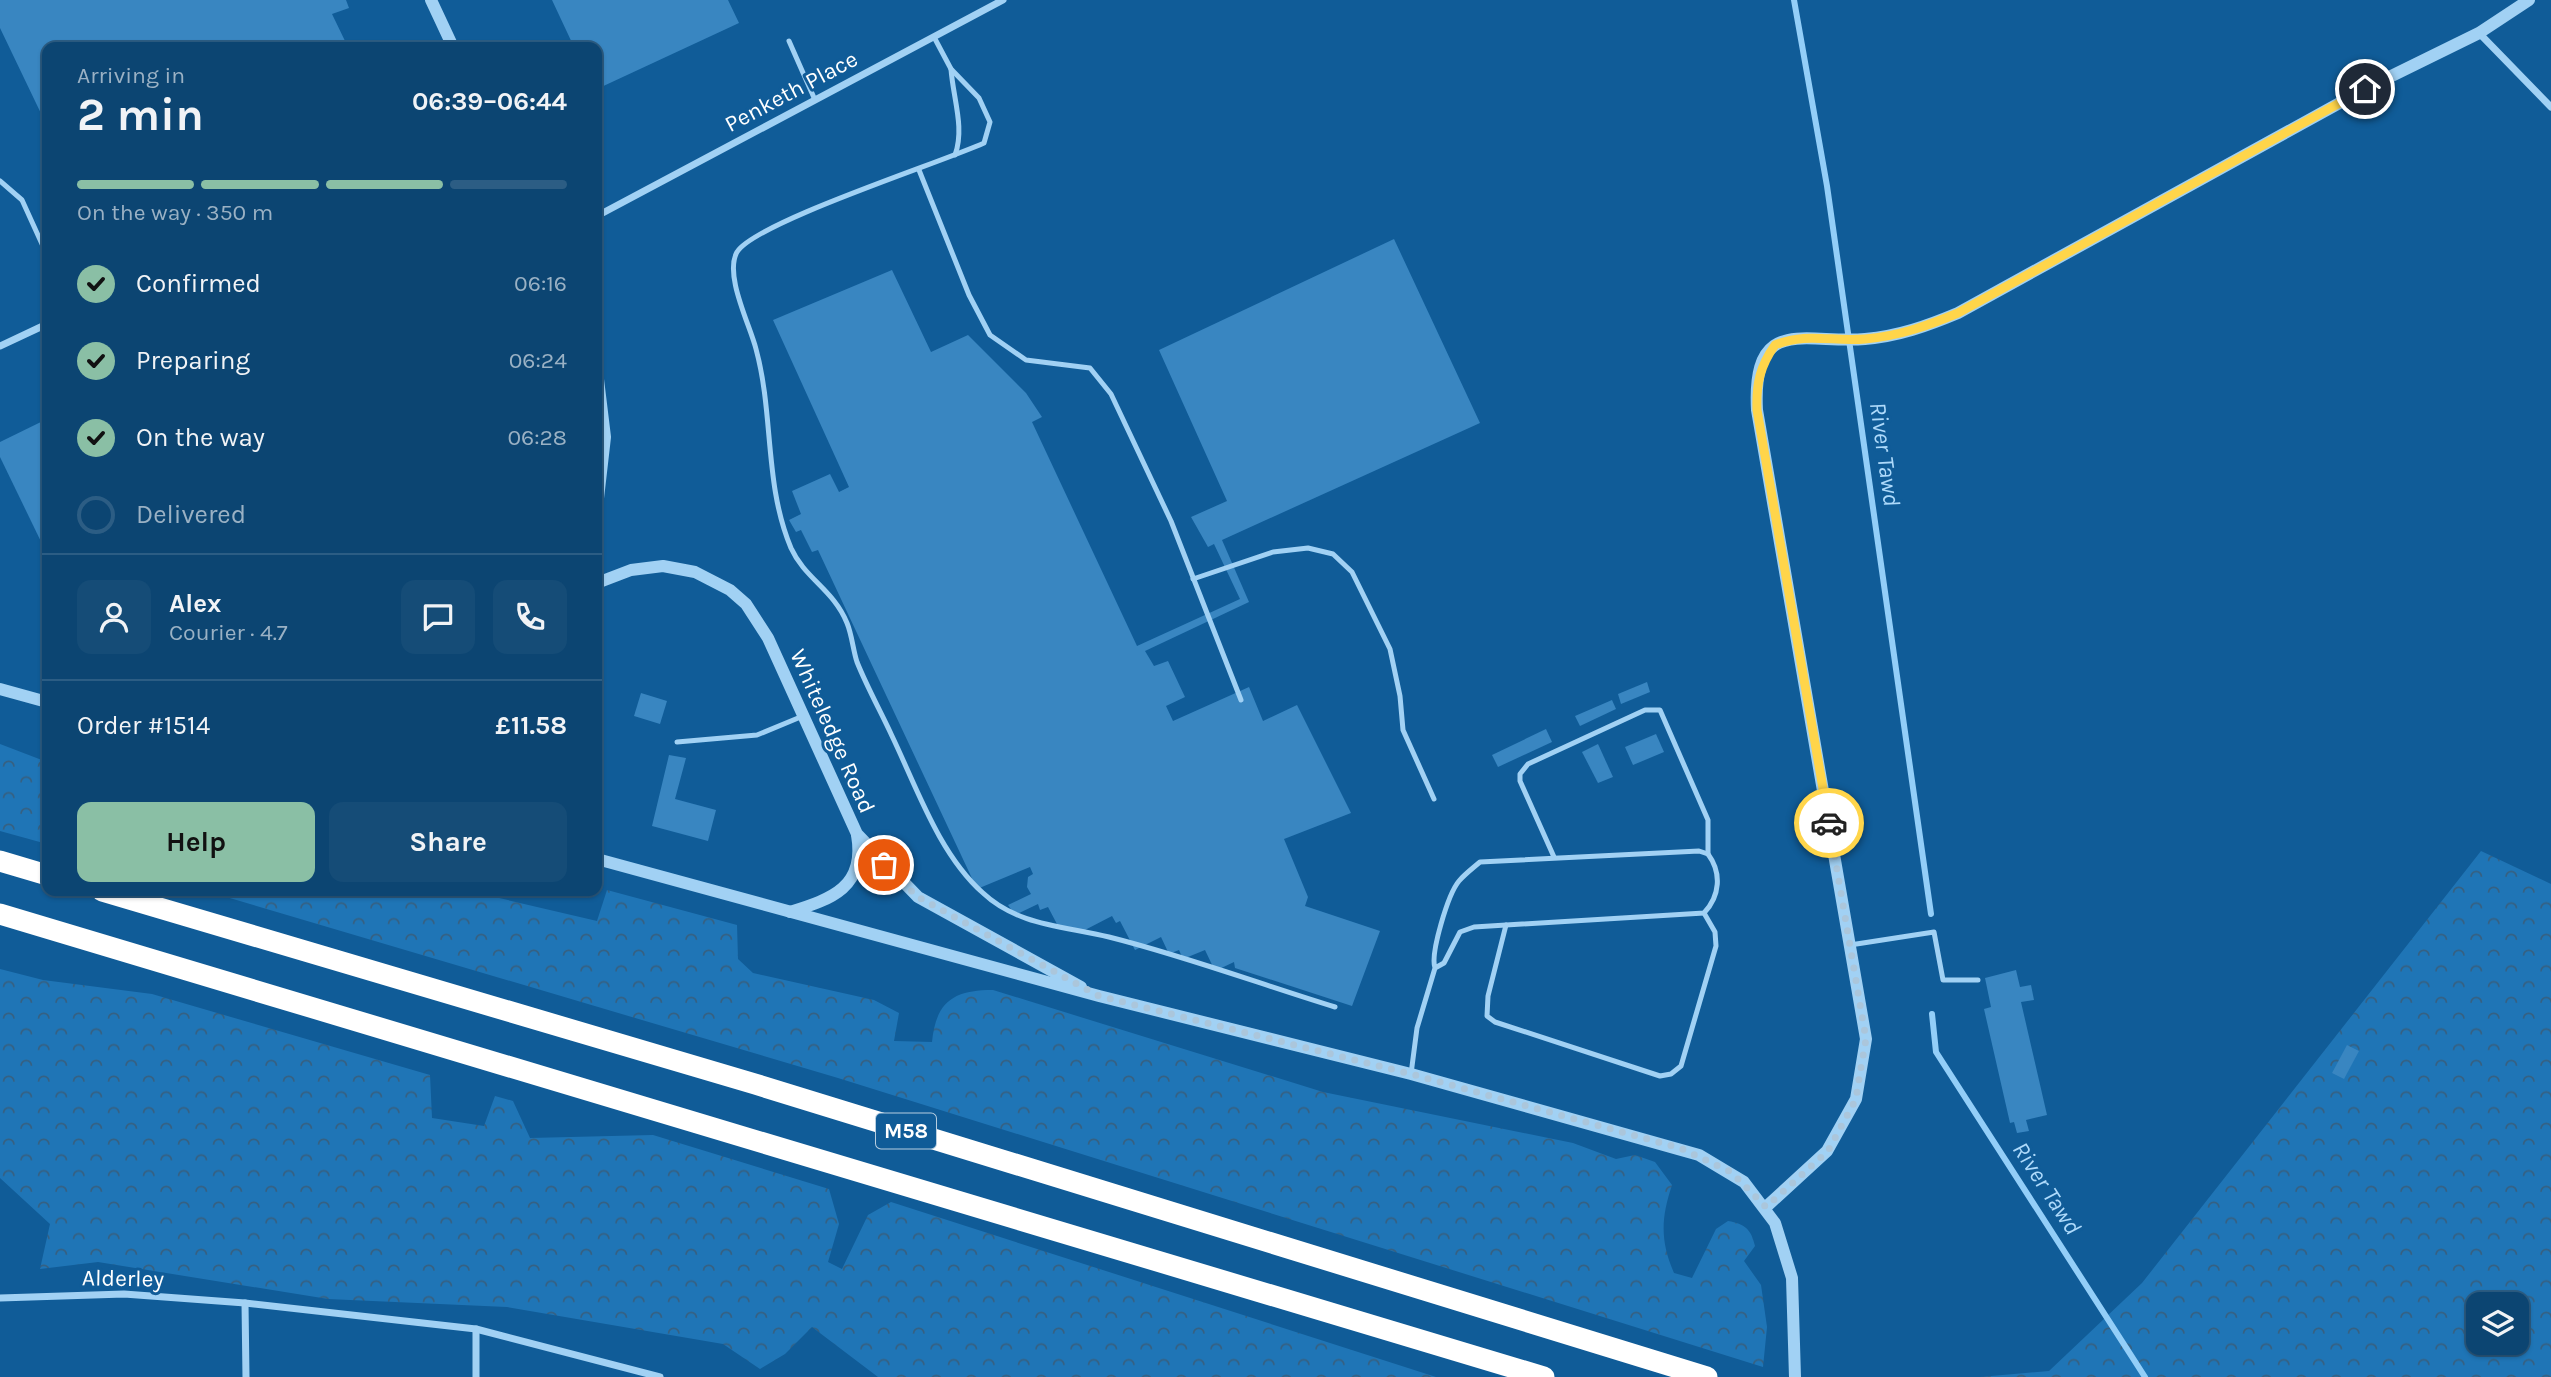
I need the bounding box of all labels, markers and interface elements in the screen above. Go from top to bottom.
street label: Penketh Place [720,45,862,138]
pin [2335,59,2395,119]
text: Arriving in [77,62,185,89]
icon: home [2346,70,2384,108]
text: 06:39–06:44 [412,86,567,117]
text: 2 min [77,88,204,142]
text: On the way · 350 m [77,199,273,226]
icon: check [77,265,115,303]
text: Confirmed [136,268,261,299]
text: 06:16 [514,270,567,297]
icon: check [77,342,115,380]
text: Preparing [136,345,250,376]
text: 06:24 [509,347,567,374]
water label: River Tawd [1864,400,1906,508]
icon: check [77,419,115,457]
text: On the way [136,422,265,453]
text: 06:28 [507,424,567,451]
text: Delivered [136,499,246,530]
button: person [77,580,151,654]
button: chat [401,580,475,654]
button: phone [493,580,567,654]
text: Alex [169,588,221,619]
text: Courier · 4.7 [169,619,288,646]
street label: Whiteledge Road [784,645,881,817]
text: Order #1514 [77,710,210,741]
text: £11.58 [495,710,567,741]
courier [1794,788,1864,858]
button: Help [77,802,315,882]
button: Share [329,802,567,882]
icon: car [1810,804,1848,842]
pin [854,835,914,895]
icon: bag [865,846,903,884]
road number: M58 [876,1114,936,1148]
water label: River Tawd [2007,1137,2087,1240]
street label: Alderley [82,1264,165,1293]
map controls [2466,1292,2529,1355]
button: layers [2466,1292,2529,1355]

